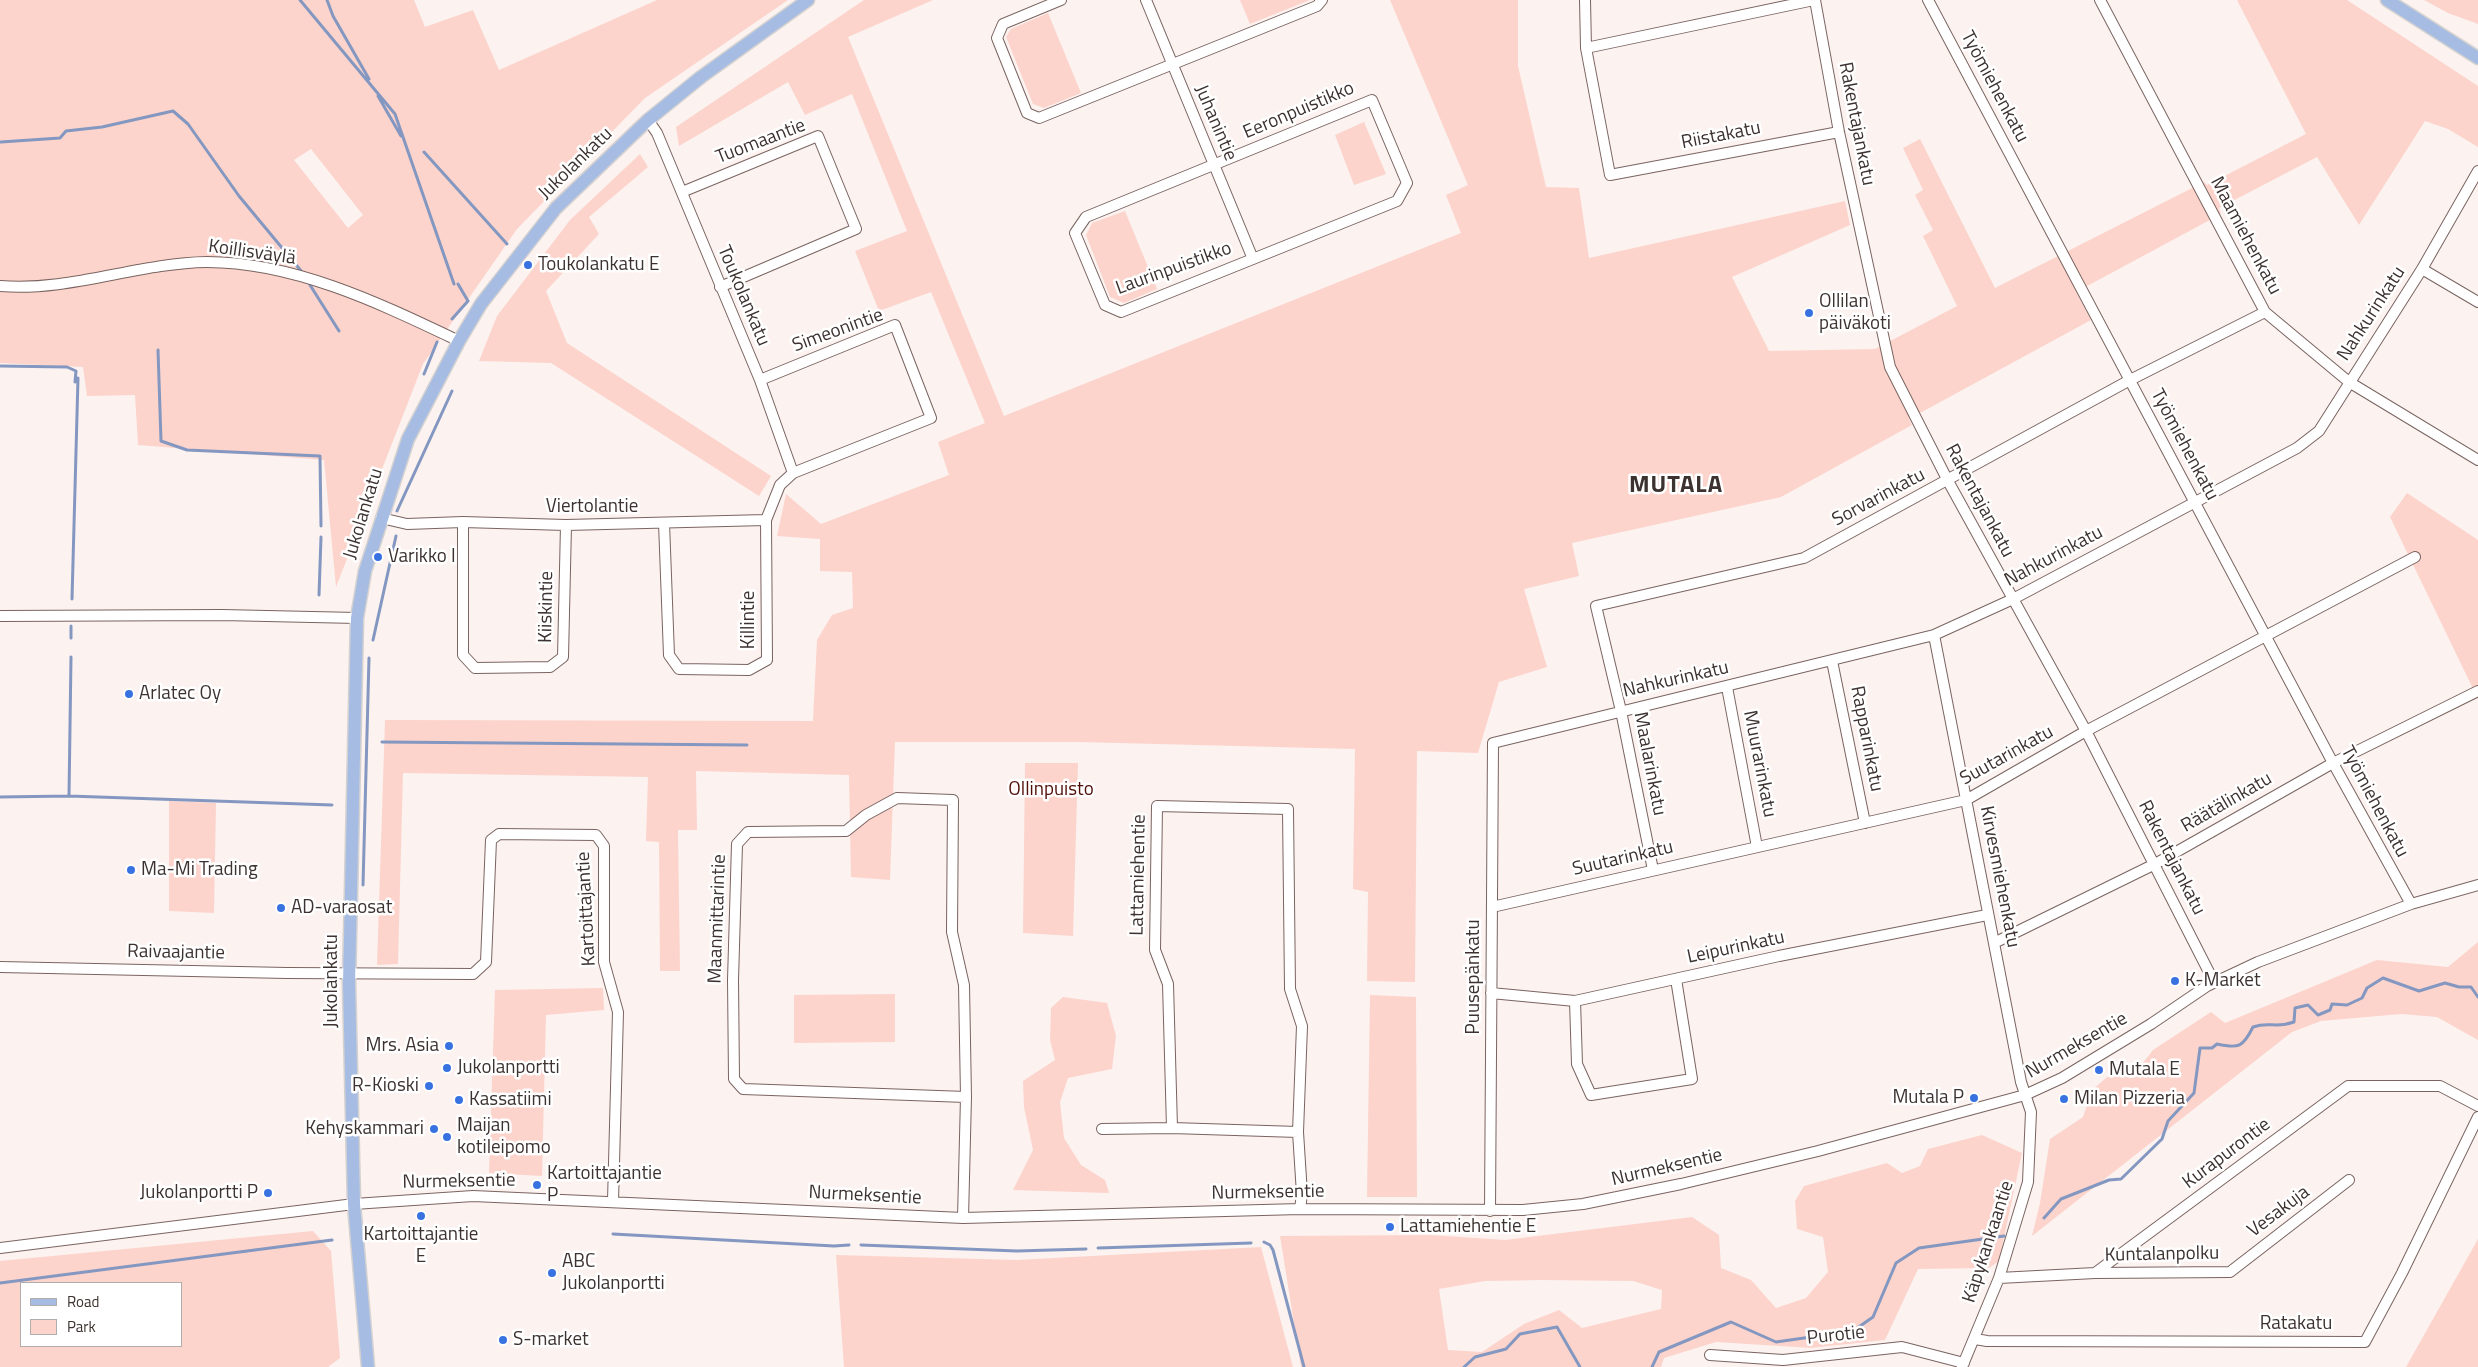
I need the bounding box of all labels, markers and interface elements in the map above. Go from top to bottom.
street label: Työmiehenkatu [1955,27,2033,147]
street label: Rakentajankatu [1833,60,1879,188]
street label: Eeronpuistikko [1240,77,1358,145]
street label: Juhanintie [1189,82,1241,164]
street label: Tuomaantie [713,115,809,169]
street label: Riistakatu [1679,117,1763,155]
street label: Jukolankatu [534,123,618,205]
street label: Maamiehenkatu [2204,173,2286,299]
street label: Koillisväylä [207,236,297,270]
street label: Laurinpuistikko [1113,237,1235,301]
street label: Toukolankatu [712,242,774,350]
place label: Toukolankatu E [538,254,659,276]
marker: Toukolankatu E [522,259,534,271]
street label: Nahkurinkatu [2333,262,2411,366]
place label: Ollilan päiväkoti [1819,291,1891,335]
street label: Simeonintie [790,304,886,358]
marker: Ollilan päiväkoti [1803,307,1815,319]
street label: Työmiehenkatu [2145,385,2223,505]
street label: Rakentajankatu [1940,440,2018,562]
street label: Sorvarinkatu [1829,464,1929,532]
street label: Jukolankatu [339,466,389,562]
district label: MUTALA [1628,472,1724,500]
street label: Viertolantie [546,496,638,518]
street label: Nahkurinkatu [2001,522,2107,592]
place label: Varikko I [388,546,456,568]
marker: Varikko I [372,551,384,563]
street label: Kiiskintie [535,571,559,643]
street label: Killintie [738,591,760,649]
street label: Nahkurinkatu [1621,657,1731,703]
place label: Arlatec Oy [139,683,221,705]
street label: Rapparinkatu [1845,684,1887,794]
marker: Arlatec Oy [123,688,135,700]
street label: Muurarinkatu [1737,709,1781,819]
street label: Maalarinkatu [1628,710,1670,818]
street label: Suutarinkatu [1956,721,2058,791]
street label: Työmiehenkatu [2335,742,2413,862]
street label: Räätälinkatu [2178,768,2276,838]
park label: Ollinpuisto [1008,779,1094,801]
street label: Rakentajankatu [2132,797,2210,919]
street label: Kirvesmiehenkatu [1974,804,2024,950]
street label: Lattamiehentie [1127,814,1151,936]
street label: Suutarinkatu [1570,836,1676,882]
street label: Kartoittajantie [573,851,601,967]
street label: Maanmittarintie [704,854,732,984]
place label: Ma-Mi Trading [141,859,258,881]
marker: Ma-Mi Trading [125,864,137,876]
place label: AD-varaosat [291,897,392,919]
marker: AD-varaosat [275,902,287,914]
street label: Puusepänkatu [1463,920,1485,1034]
street label: Leipurinkatu [1685,927,1787,969]
street label: Jukolankatu [321,934,343,1028]
street label: Raivaajantie [127,941,225,965]
place label: K-Market [2185,970,2261,992]
marker: K-Market [2169,975,2181,987]
street label: Nurmeksentie [2022,1008,2132,1084]
place label: Mrs. Asia [366,1035,439,1057]
marker: Mrs. Asia [443,1040,455,1052]
place label: Jukolanportti [457,1057,560,1079]
place label: Mutala E [2109,1059,2180,1081]
marker: Jukolanportti [441,1062,453,1074]
marker: Mutala E [2093,1064,2105,1076]
place label: R-Kioski [352,1075,419,1097]
marker: R-Kioski [423,1080,435,1092]
place label: Mutala P [1892,1087,1964,1109]
place label: Milan Pizzeria [2074,1088,2185,1110]
place label: Kassatiimi [469,1089,552,1111]
marker: Mutala P [1968,1092,1980,1104]
marker: Milan Pizzeria [2058,1093,2070,1105]
marker: Kassatiimi [453,1094,465,1106]
street label: Kurapurontie [2179,1114,2275,1194]
place label: Maijan kotileipomo [457,1115,551,1159]
place label: Kehyskammari [305,1118,424,1140]
marker: Kehyskammari [428,1123,440,1135]
marker: Maijan kotileipomo [441,1131,453,1143]
street label: Nurmeksentie [1609,1144,1725,1192]
place label: Kartoittajantie P [547,1163,662,1207]
street label: Nurmeksentie [402,1170,516,1194]
street label: Käpykankaantie [1959,1178,2019,1306]
marker: Kartoittajantie P [531,1179,543,1191]
street label: Nurmeksentie [1211,1181,1325,1205]
street label: Vesakuja [2244,1181,2314,1243]
place label: Jukolanportti P [140,1182,258,1204]
street label: Nurmeksentie [808,1182,922,1210]
marker: Jukolanportti P [262,1187,274,1199]
marker: Kartoittajantie E [415,1210,427,1222]
place label: Lattamiehentie E [1400,1216,1536,1238]
marker: Lattamiehentie E [1384,1221,1396,1233]
place label: Kartoittajantie E [364,1224,478,1268]
street label: Kuntalanpolku [2104,1243,2220,1267]
place label: ABC Jukolanportti [562,1251,665,1295]
marker: ABC Jukolanportti [546,1267,558,1279]
legend [20,1282,182,1347]
text: Road [67,1290,99,1313]
street label: Ratakatu [2260,1313,2332,1335]
text: Park [67,1315,96,1338]
street label: Purotie [1806,1322,1866,1350]
place label: S-market [513,1329,589,1351]
marker: S-market [497,1334,509,1346]

